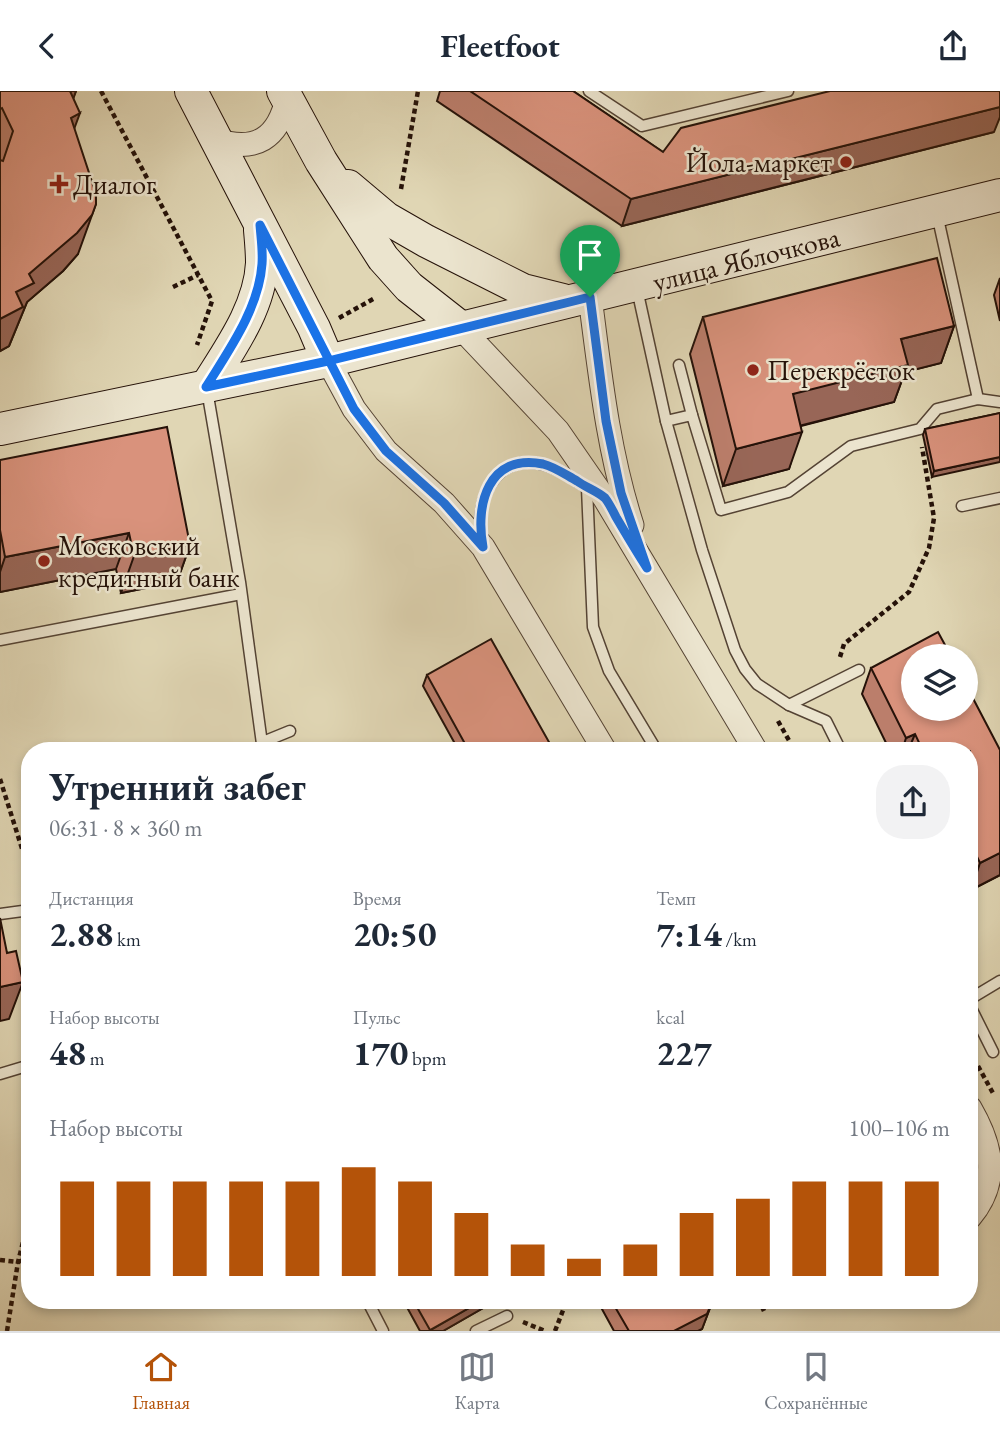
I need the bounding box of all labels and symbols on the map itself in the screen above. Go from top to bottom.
place label: Йола-маркет [686,144,833,180]
marker: Йола-маркет [838,154,854,170]
place label: Диалог [73,166,156,202]
marker: Диалог [51,176,67,192]
street label: улица Яблочкова [649,218,844,300]
pin [560,225,620,297]
place label: Перекрёсток [767,352,915,388]
marker: Перекрёсток [745,362,761,378]
place label: Московский кредитный банк [58,527,240,595]
marker: Московский кредитный банк [36,553,52,569]

